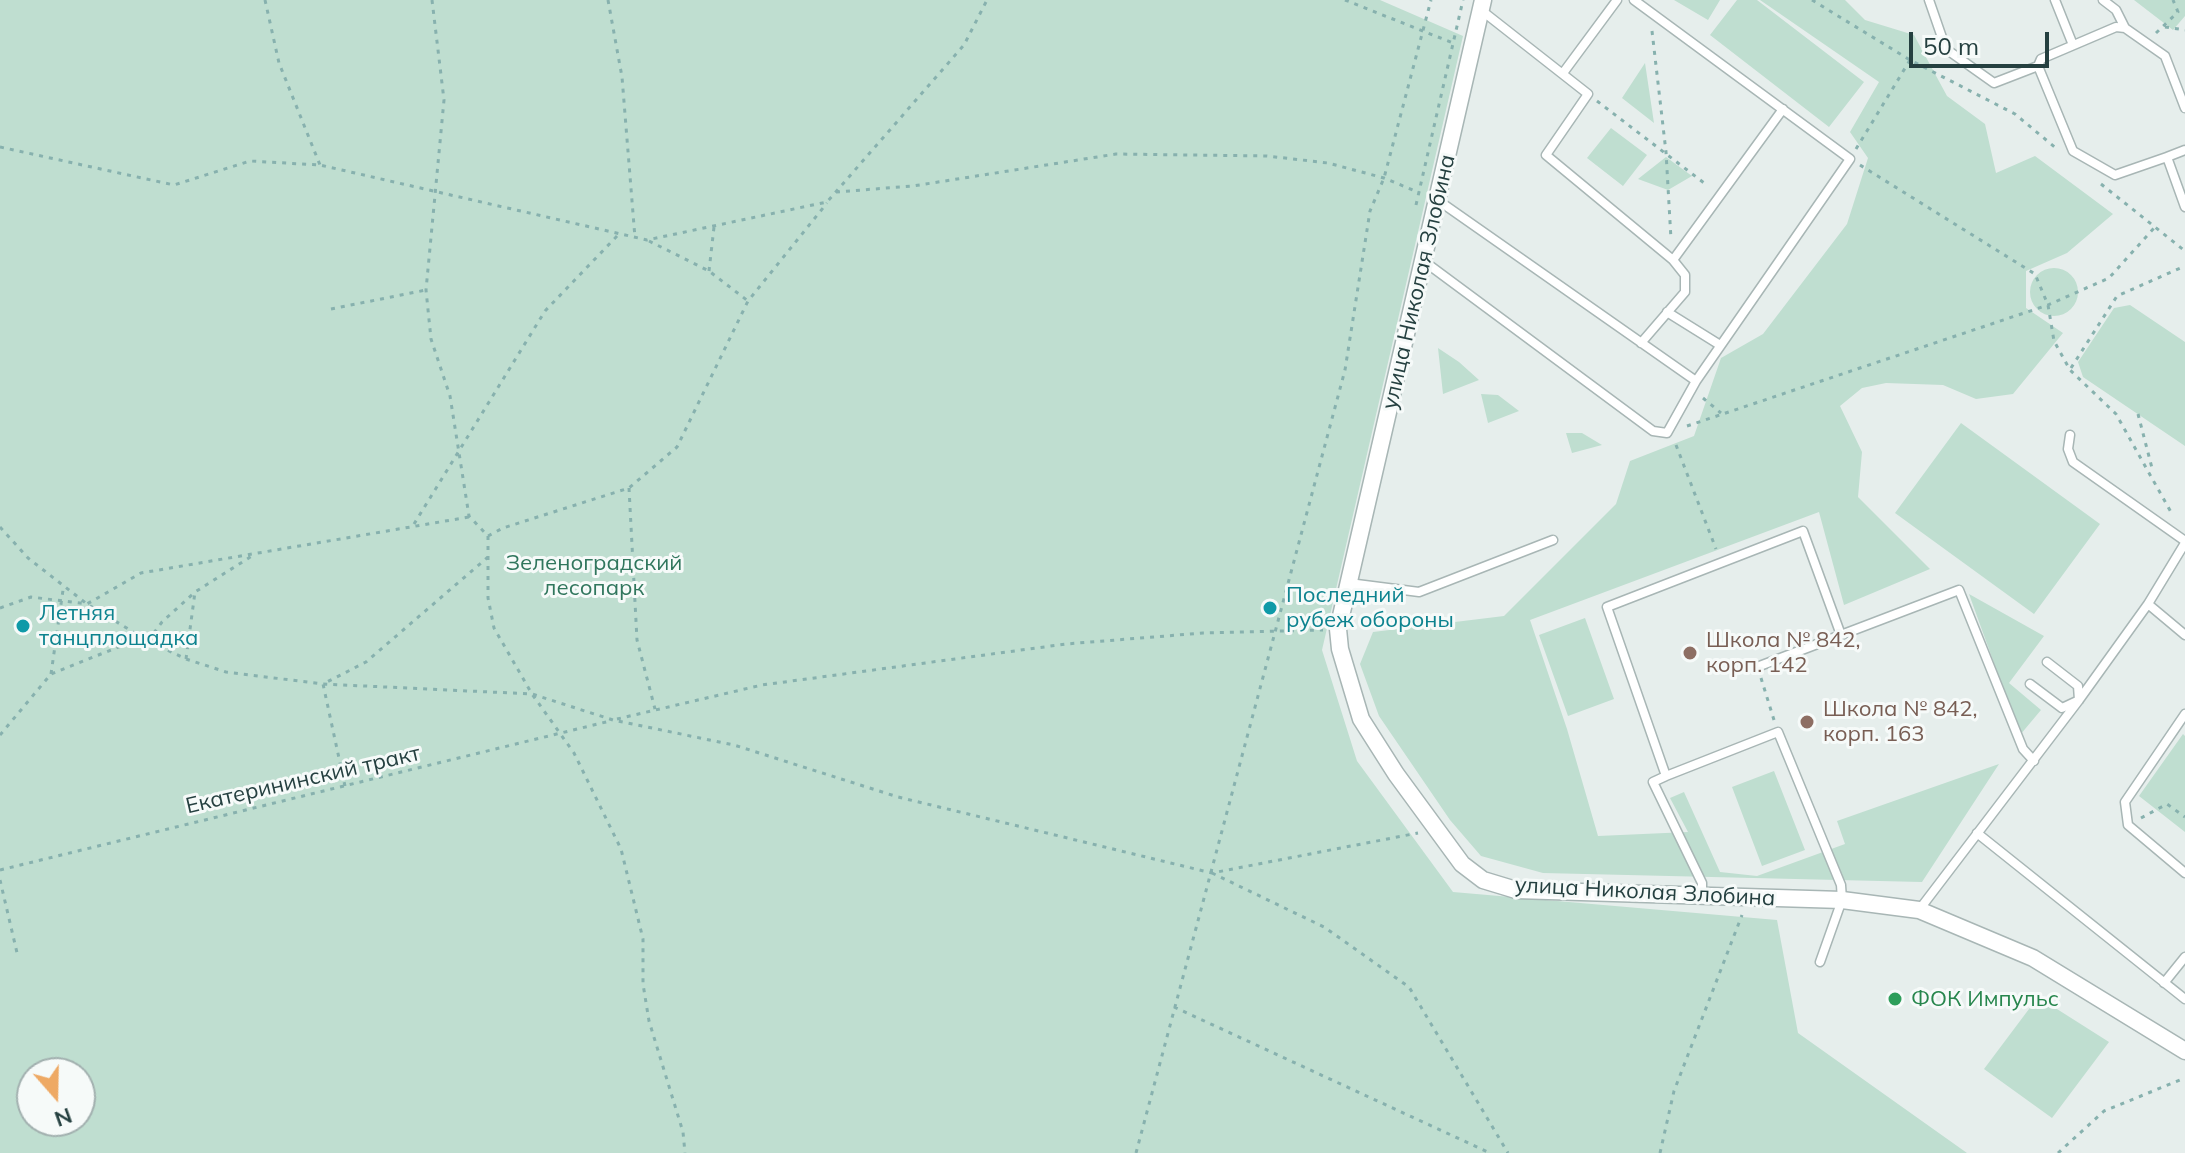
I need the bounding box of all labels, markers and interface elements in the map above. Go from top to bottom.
scale bar [1913,16,2053,66]
text: 50 m [1923,31,1979,61]
street label: улица Николая Злобина [1377,152,1461,412]
park label: Зеленоградский лесопарк [506,550,682,602]
place label: Последний рубеж обороны [1286,582,1454,634]
marker: Последний рубеж обороны [1261,599,1279,617]
place label: Летняя танцплощадка [39,600,198,652]
marker: Летняя танцплощадка [14,617,32,635]
place label: Школа № 842, корп. 142 [1706,627,1861,678]
marker: Школа № 842, корп. 142 [1681,644,1699,662]
place label: Школа № 842, корп. 163 [1823,696,1978,748]
marker: Школа № 842, корп. 163 [1798,713,1816,731]
street label: Екатерининский тракт [183,740,423,820]
street label: улица Николая Злобина [1514,872,1776,912]
place label: ФОК Импульс [1911,986,2059,1012]
marker: ФОК Импульс [1886,990,1904,1008]
north arrow [16,1057,96,1137]
text: N [51,1102,76,1134]

